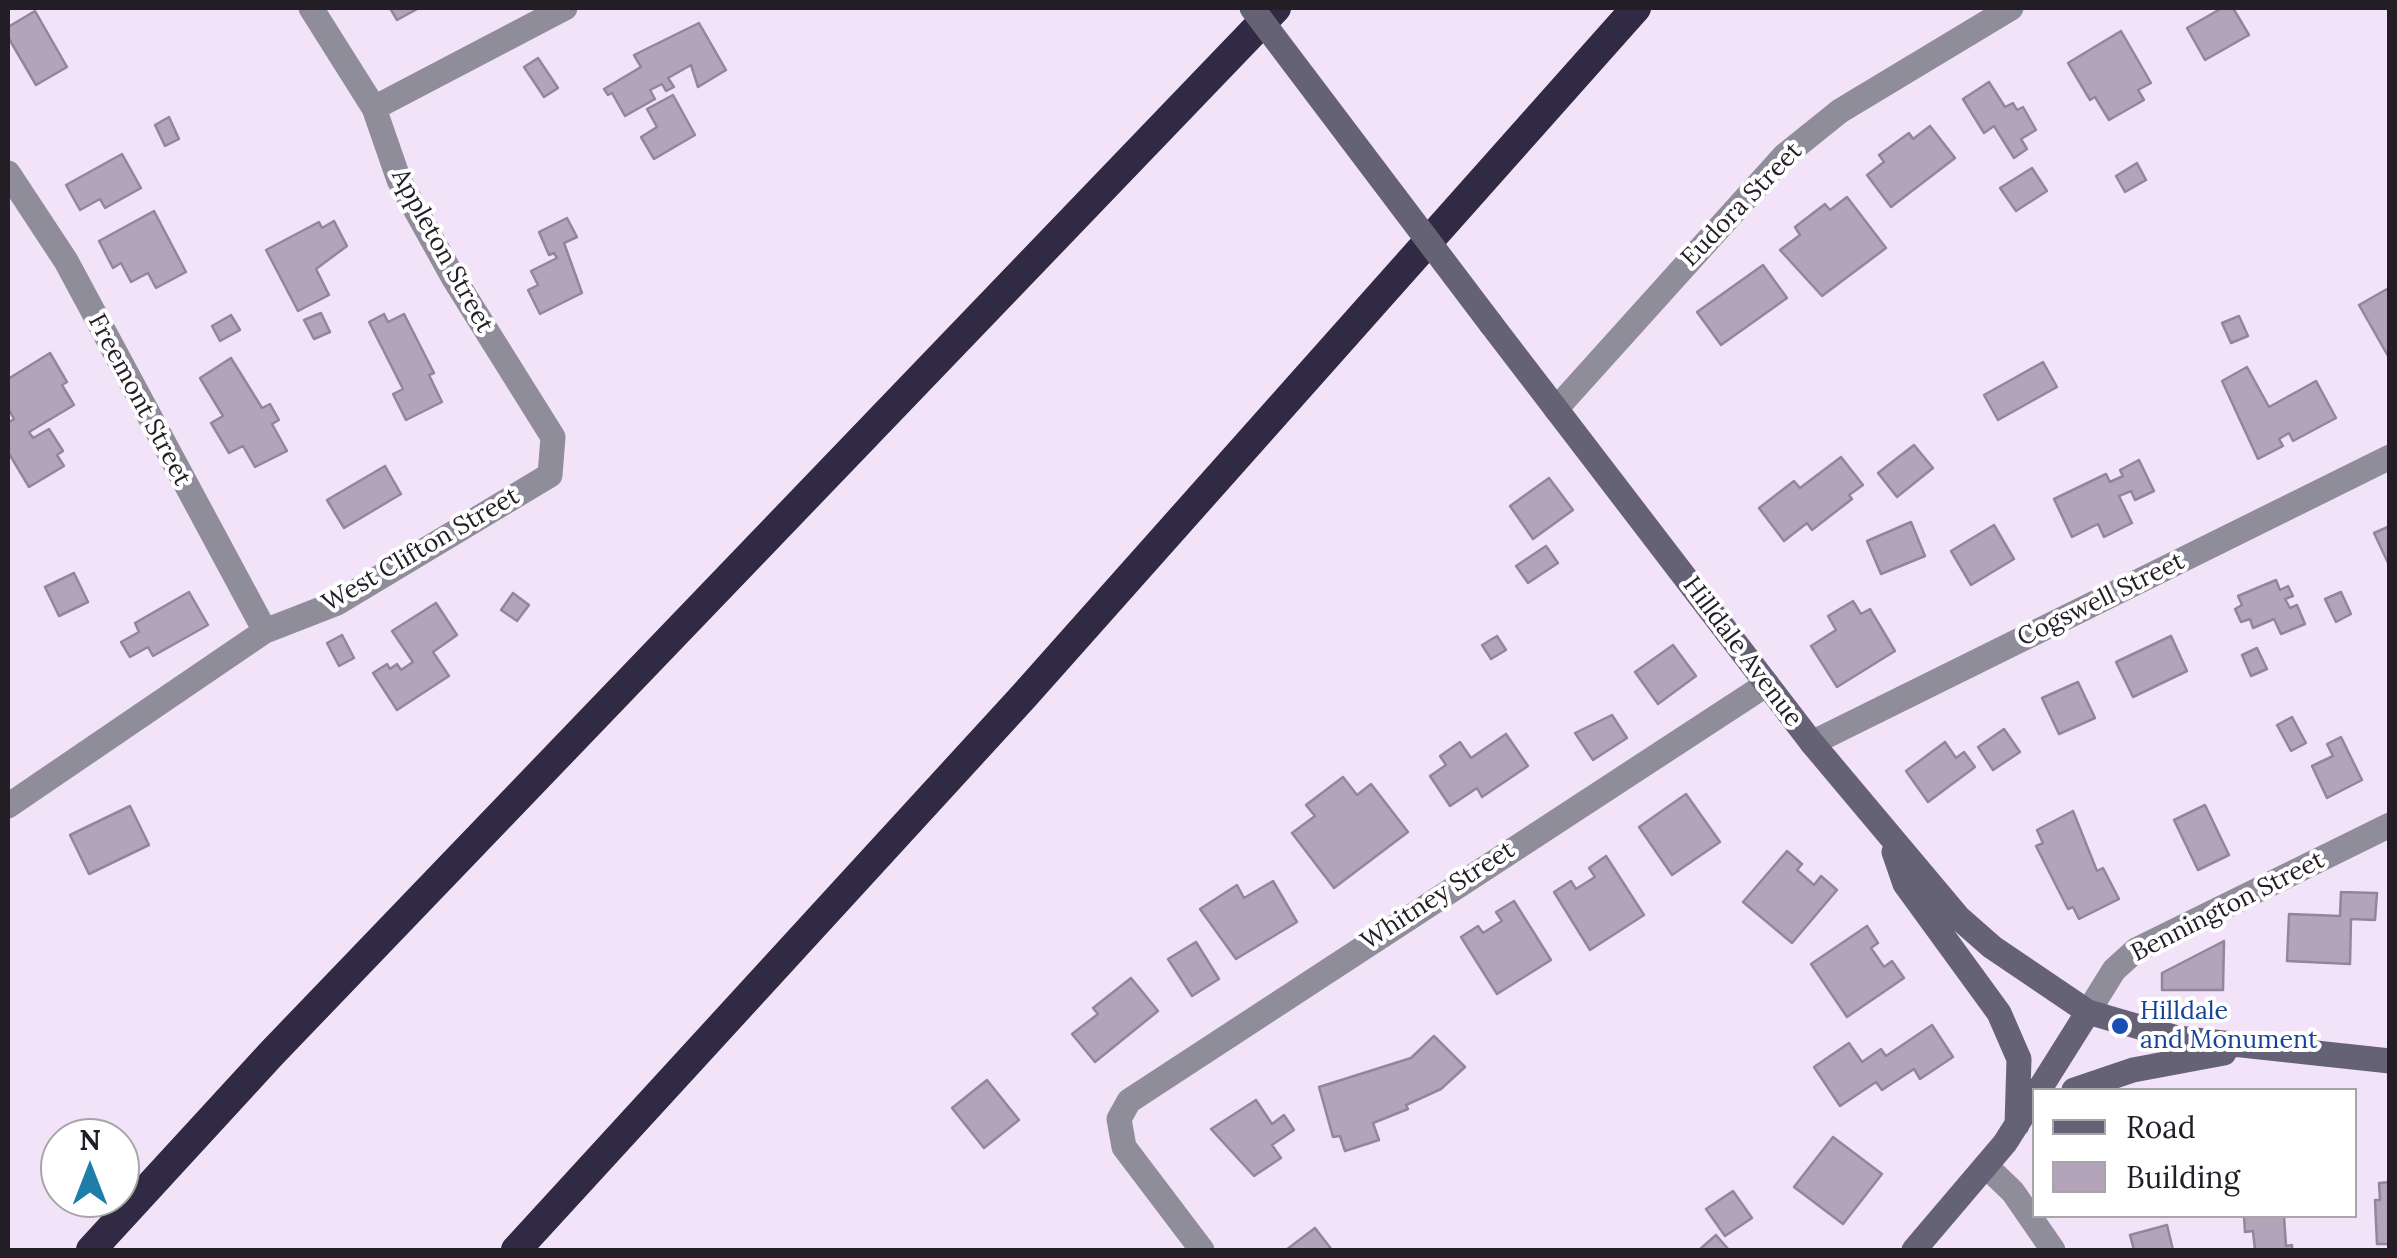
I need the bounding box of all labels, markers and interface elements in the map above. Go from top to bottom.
street label: Eudora Street [1675,137,1809,273]
street label: Appleton Street [385,164,499,338]
street label: Freemont Street [81,309,197,491]
street label: West Clifton Street [317,481,525,619]
street label: Cogswell Street [2013,547,2189,653]
street label: Hilldale Avenue [1676,571,1808,733]
street label: Whitney Street [1356,835,1520,957]
street label: Bennington Street [2127,845,2329,969]
place label: Hilldale and Monument [2140,997,2318,1056]
marker: Hilldale and Monument [2109,1015,2131,1037]
legend [2032,1088,2357,1218]
text: Road [2126,1108,2196,1146]
north arrow [40,1118,140,1218]
text: N [79,1122,101,1158]
text: Building [2126,1158,2240,1196]

